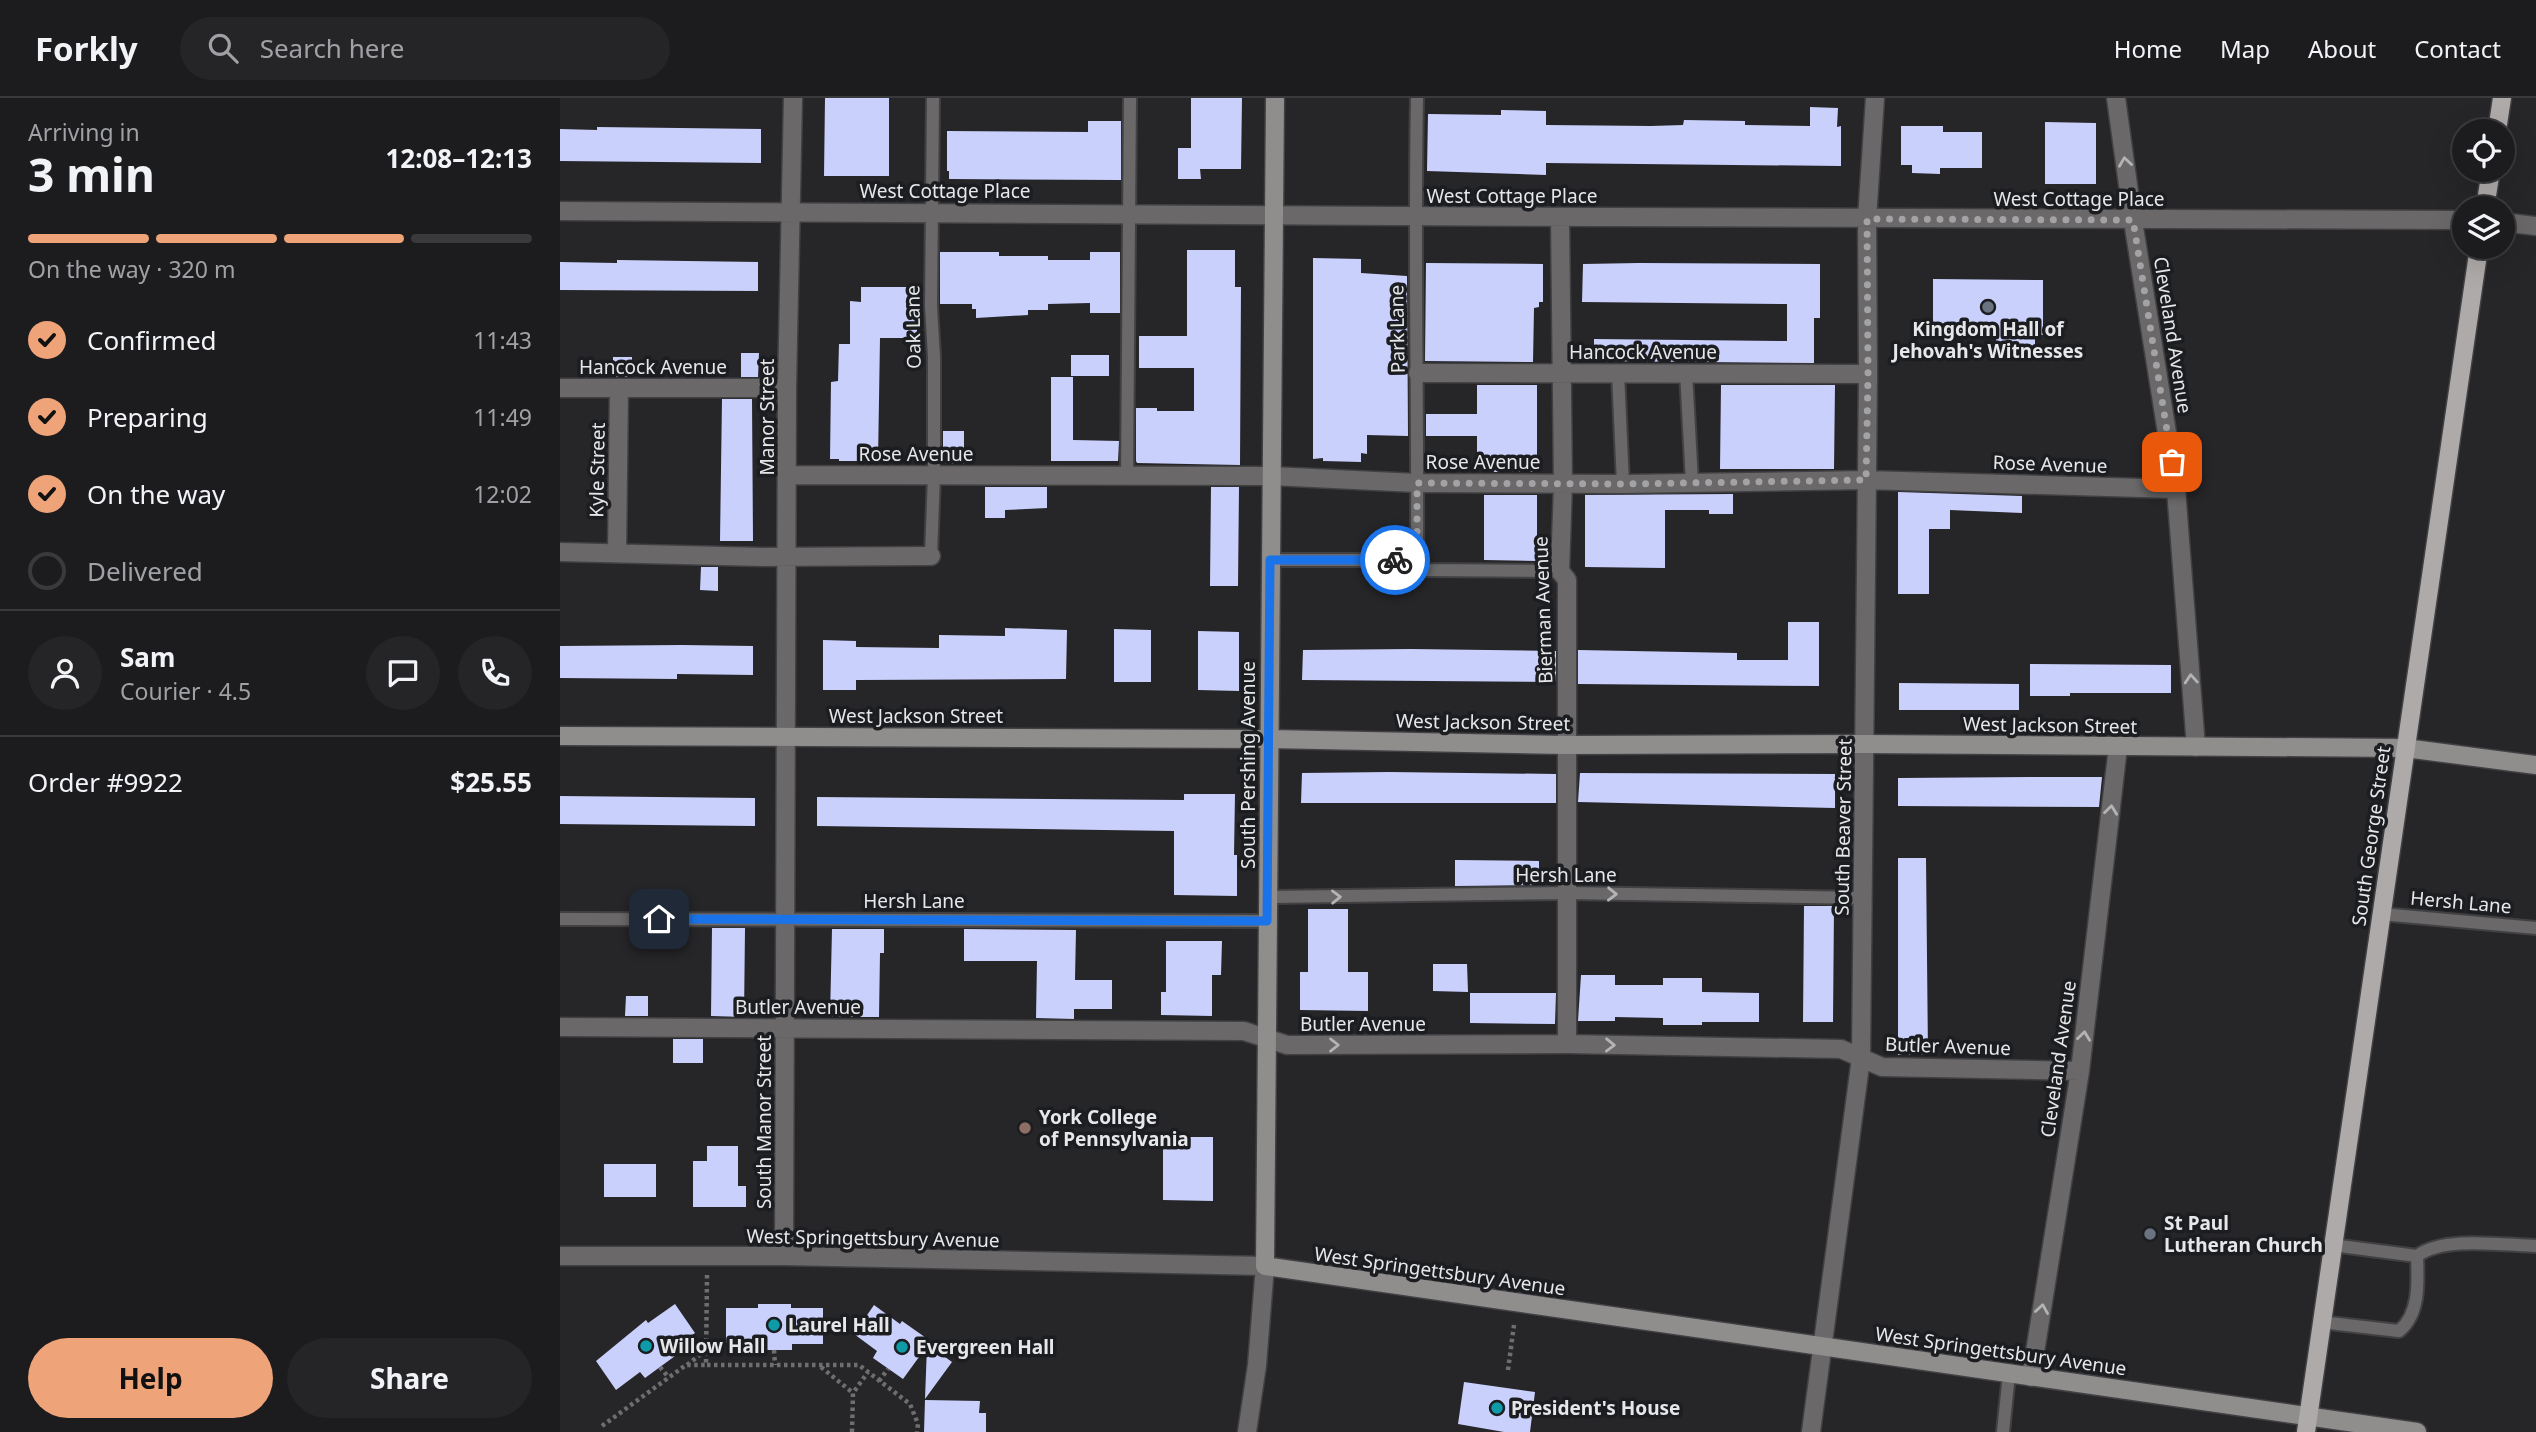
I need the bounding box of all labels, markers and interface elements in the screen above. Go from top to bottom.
search box [180,17,670,80]
text: Forkly [35,26,138,71]
icon: search [204,29,242,67]
text: Search here [260,30,404,66]
text: Home [2114,32,2182,65]
text: Map [2220,32,2270,65]
text: About [2308,32,2376,65]
text: Contact [2414,32,2501,65]
text: Arriving in [28,116,140,148]
map controls [2452,119,2515,259]
button: locate [2452,119,2515,182]
text: 12:08–12:13 [385,140,532,176]
text: 3 min [28,143,155,205]
one-way arrow [2118,156,2133,168]
street label: West Cottage Place [859,178,1031,204]
street label: West Cottage Place [1426,183,1598,209]
street label: West Cottage Place [1993,186,2165,212]
button: layers [2452,196,2515,259]
text: On the way · 320 m [28,253,235,285]
street label: Cleveland Avenue [2148,255,2198,415]
street label: Oak Lane [899,285,927,369]
street label: Park Lane [1383,285,1411,373]
marker: Kingdom Hall of Jehovah's Witnesses [1980,299,1996,315]
place label: Kingdom Hall of Jehovah's Witnesses [1891,316,2083,364]
icon: check [28,321,66,359]
text: Confirmed [87,322,217,358]
text: 11:43 [473,324,532,356]
street label: Hancock Avenue [1569,339,1717,365]
street label: Hancock Avenue [579,354,727,380]
street label: Manor Street [754,358,780,475]
icon: check [28,398,66,436]
text: Preparing [87,399,208,435]
text: 11:49 [473,401,532,433]
street label: Kyle Street [583,422,611,518]
pin [2142,432,2202,492]
street label: Rose Avenue [859,441,973,467]
icon: bag [2153,443,2191,481]
street label: Rose Avenue [1426,449,1540,475]
street label: Rose Avenue [1992,449,2108,479]
icon: check [28,475,66,513]
text: On the way [87,476,225,512]
text: 12:02 [473,478,532,510]
courier [1360,525,1430,595]
street label: Bierman Avenue [1527,536,1559,684]
icon: bike [1376,541,1414,579]
text: Delivered [87,553,203,589]
button: person [28,636,102,710]
button: chat [366,636,440,710]
button: phone [458,636,532,710]
text: Sam [120,639,175,675]
street label: South Pershing Avenue [1235,661,1261,869]
one-way arrow [2183,673,2198,684]
text: Courier · 4.5 [120,675,251,707]
street label: West Jackson Street [829,703,1003,729]
street label: West Jackson Street [1396,707,1571,737]
street label: West Jackson Street [1963,710,2138,740]
street label: South Beaver Street [1828,738,1858,916]
street label: South George Street [2346,744,2397,928]
text: Order #9922 [28,764,183,800]
text: $25.55 [450,764,532,800]
one-way arrow [2103,804,2118,816]
street label: Hersh Lane [1515,862,1617,888]
street label: Hersh Lane [2409,885,2513,919]
one-way arrow [1608,886,1618,902]
street label: Hersh Lane [863,888,965,914]
pin [629,889,689,949]
one-way arrow [1331,889,1342,904]
icon: home [640,900,678,938]
street label: Cleveland Avenue [2034,979,2082,1139]
street label: Butler Avenue [735,994,861,1020]
street label: Butler Avenue [1300,1011,1426,1037]
one-way arrow [2076,1030,2091,1042]
street label: Butler Avenue [1885,1031,2011,1061]
street label: South Manor Street [751,1035,777,1209]
one-way arrow [1329,1037,1339,1053]
one-way arrow [1605,1037,1616,1053]
place label: York College of Pennsylvania [1039,1104,1189,1152]
marker: York College of Pennsylvania [1017,1120,1033,1136]
place label: St Paul Lutheran Church [2164,1210,2323,1258]
street label: West Springettsbury Avenue [746,1223,1000,1253]
marker: St Paul Lutheran Church [2142,1226,2158,1242]
street label: West Springettsbury Avenue [1313,1240,1567,1302]
one-way arrow [2034,1303,2049,1315]
place label: Laurel Hall [788,1312,890,1338]
marker: Laurel Hall [766,1317,782,1333]
street label: West Springettsbury Avenue [1874,1320,2128,1382]
place label: Willow Hall [660,1333,765,1359]
place label: Evergreen Hall [916,1334,1054,1360]
button: Help [28,1338,273,1418]
button: Share [287,1338,532,1418]
marker: Willow Hall [638,1338,654,1354]
marker: Evergreen Hall [894,1339,910,1355]
place label: President's House [1511,1395,1680,1421]
marker: President's House [1489,1400,1505,1416]

